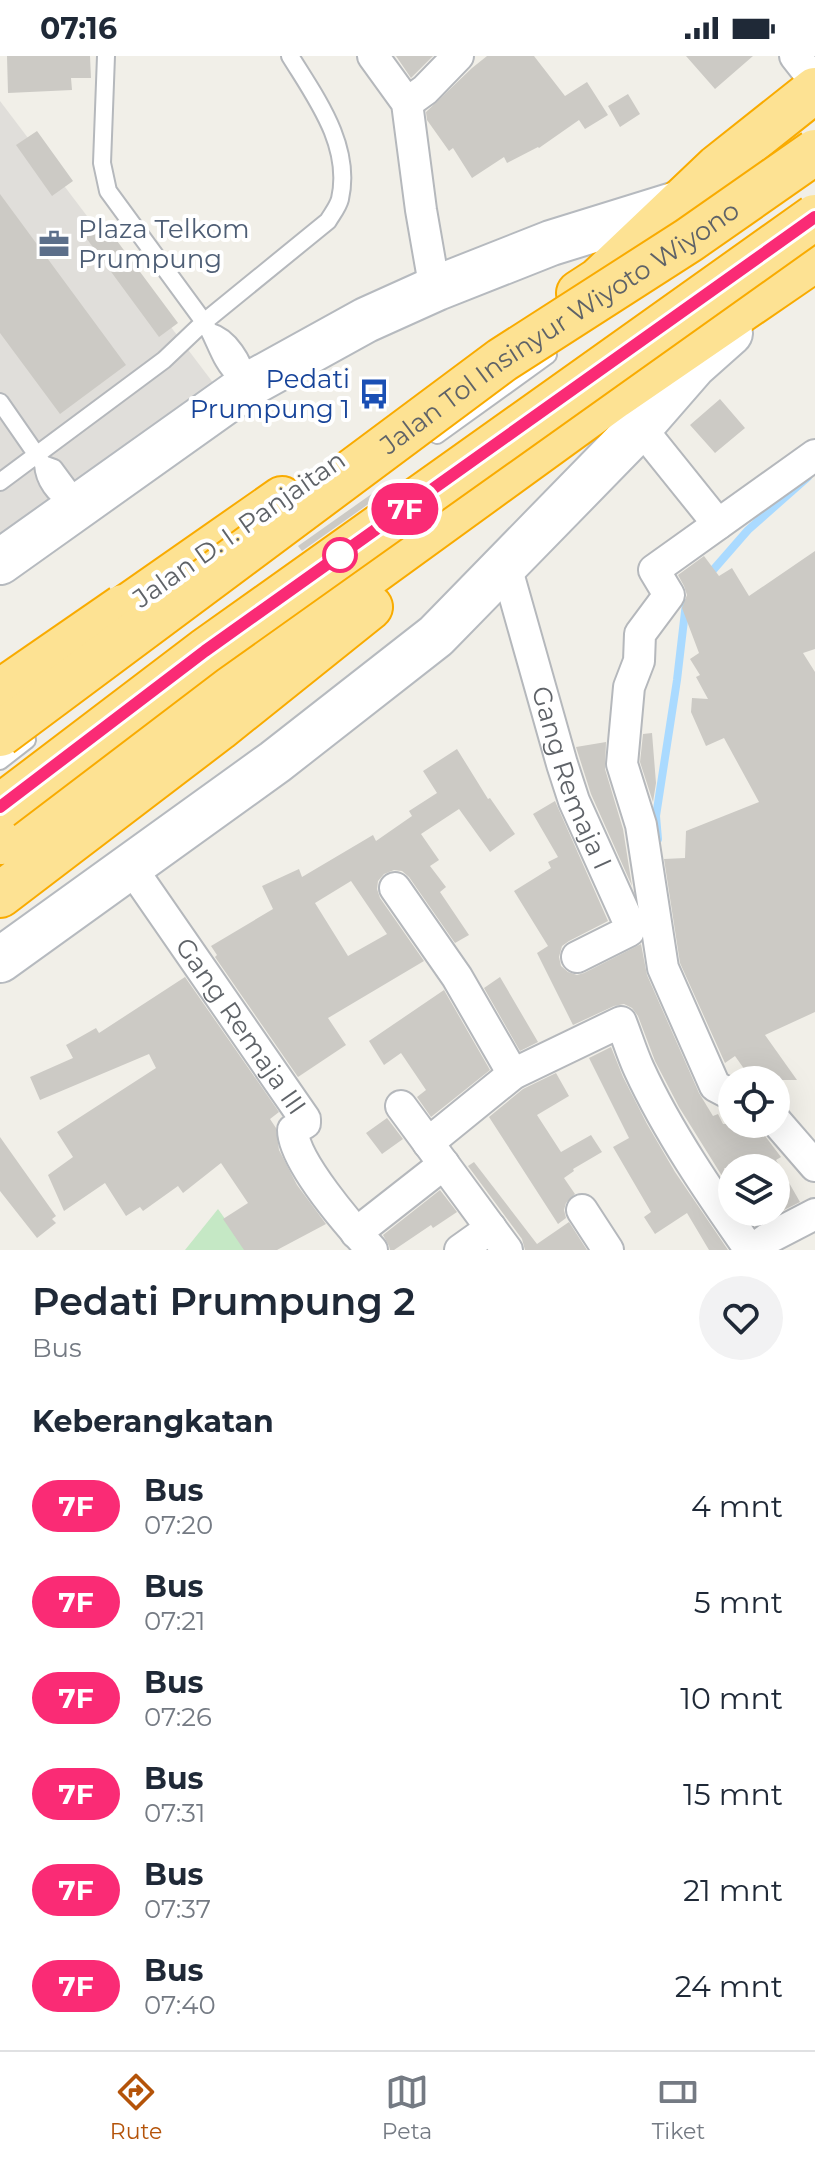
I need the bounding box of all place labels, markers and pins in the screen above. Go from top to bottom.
place label: Plaza Telkom Prumpung [78,213,250,275]
office icon: Plaza Telkom Prumpung [37,227,71,261]
place label: Pedati Prumpung 1 [190,363,350,425]
bus stop icon: Pedati Prumpung 1 [357,377,391,411]
unlabelled marker [323,538,357,572]

